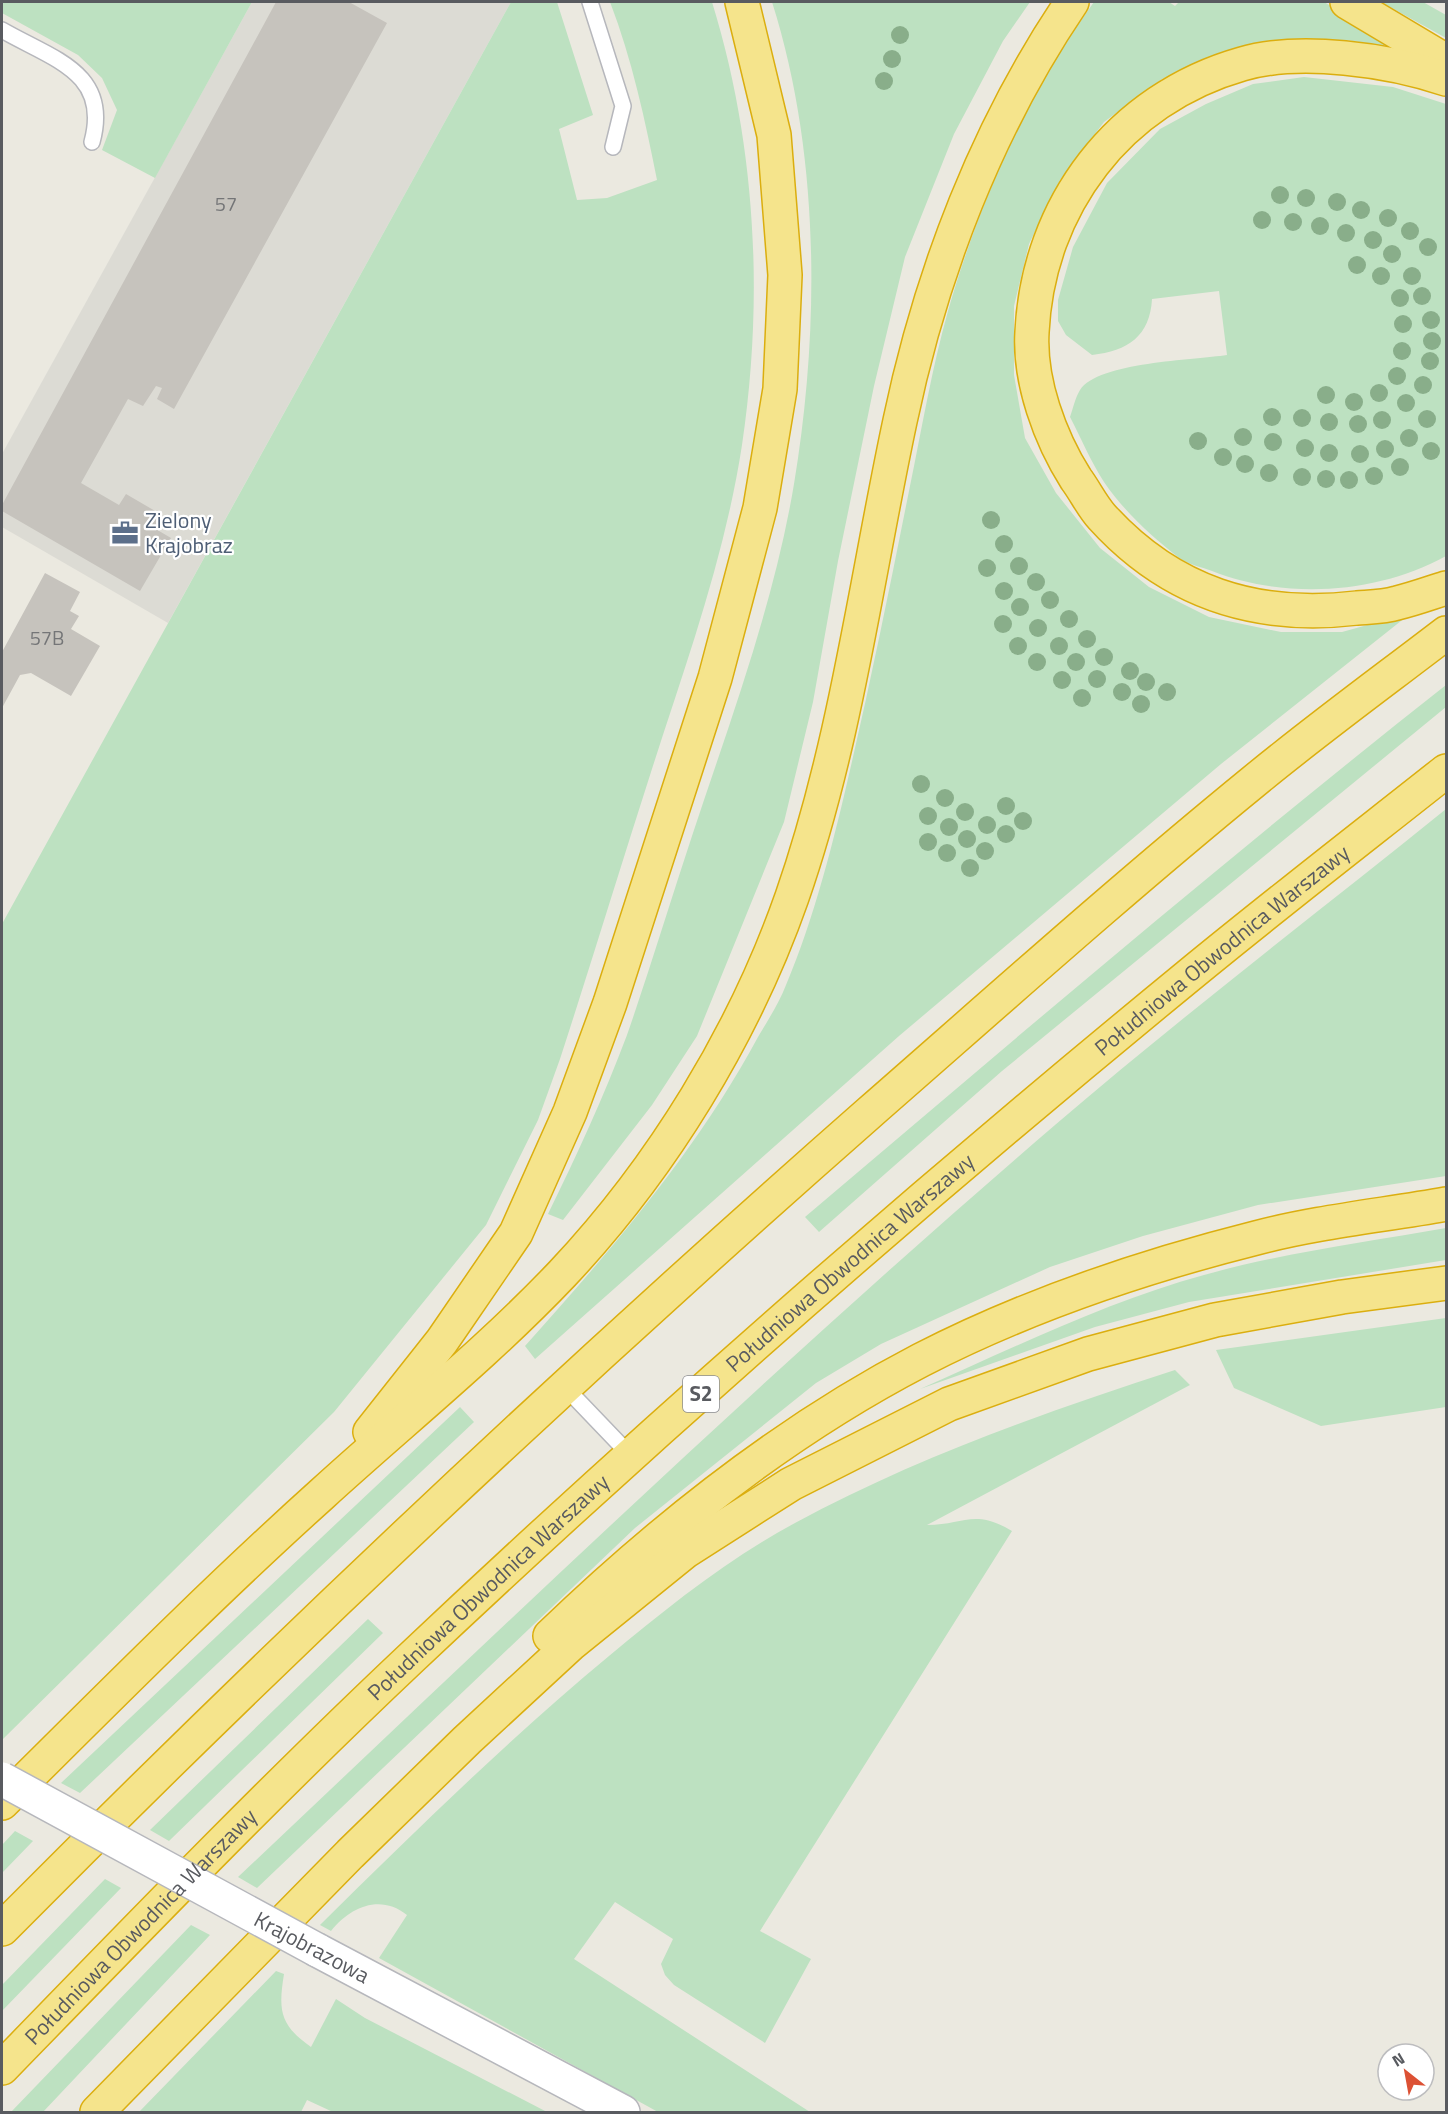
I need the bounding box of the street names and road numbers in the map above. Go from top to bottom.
street label: Południowa Obwodnica Warszawy [1087,836,1357,1064]
street label: Południowa Obwodnica Warszawy [718,1144,982,1380]
road number: S2 [683,1376,719,1412]
street label: Południowa Obwodnica Warszawy [359,1465,617,1708]
street label: Południowa Obwodnica Warszawy [16,1800,265,2053]
street label: Krajobrazowa [248,1902,376,1992]

